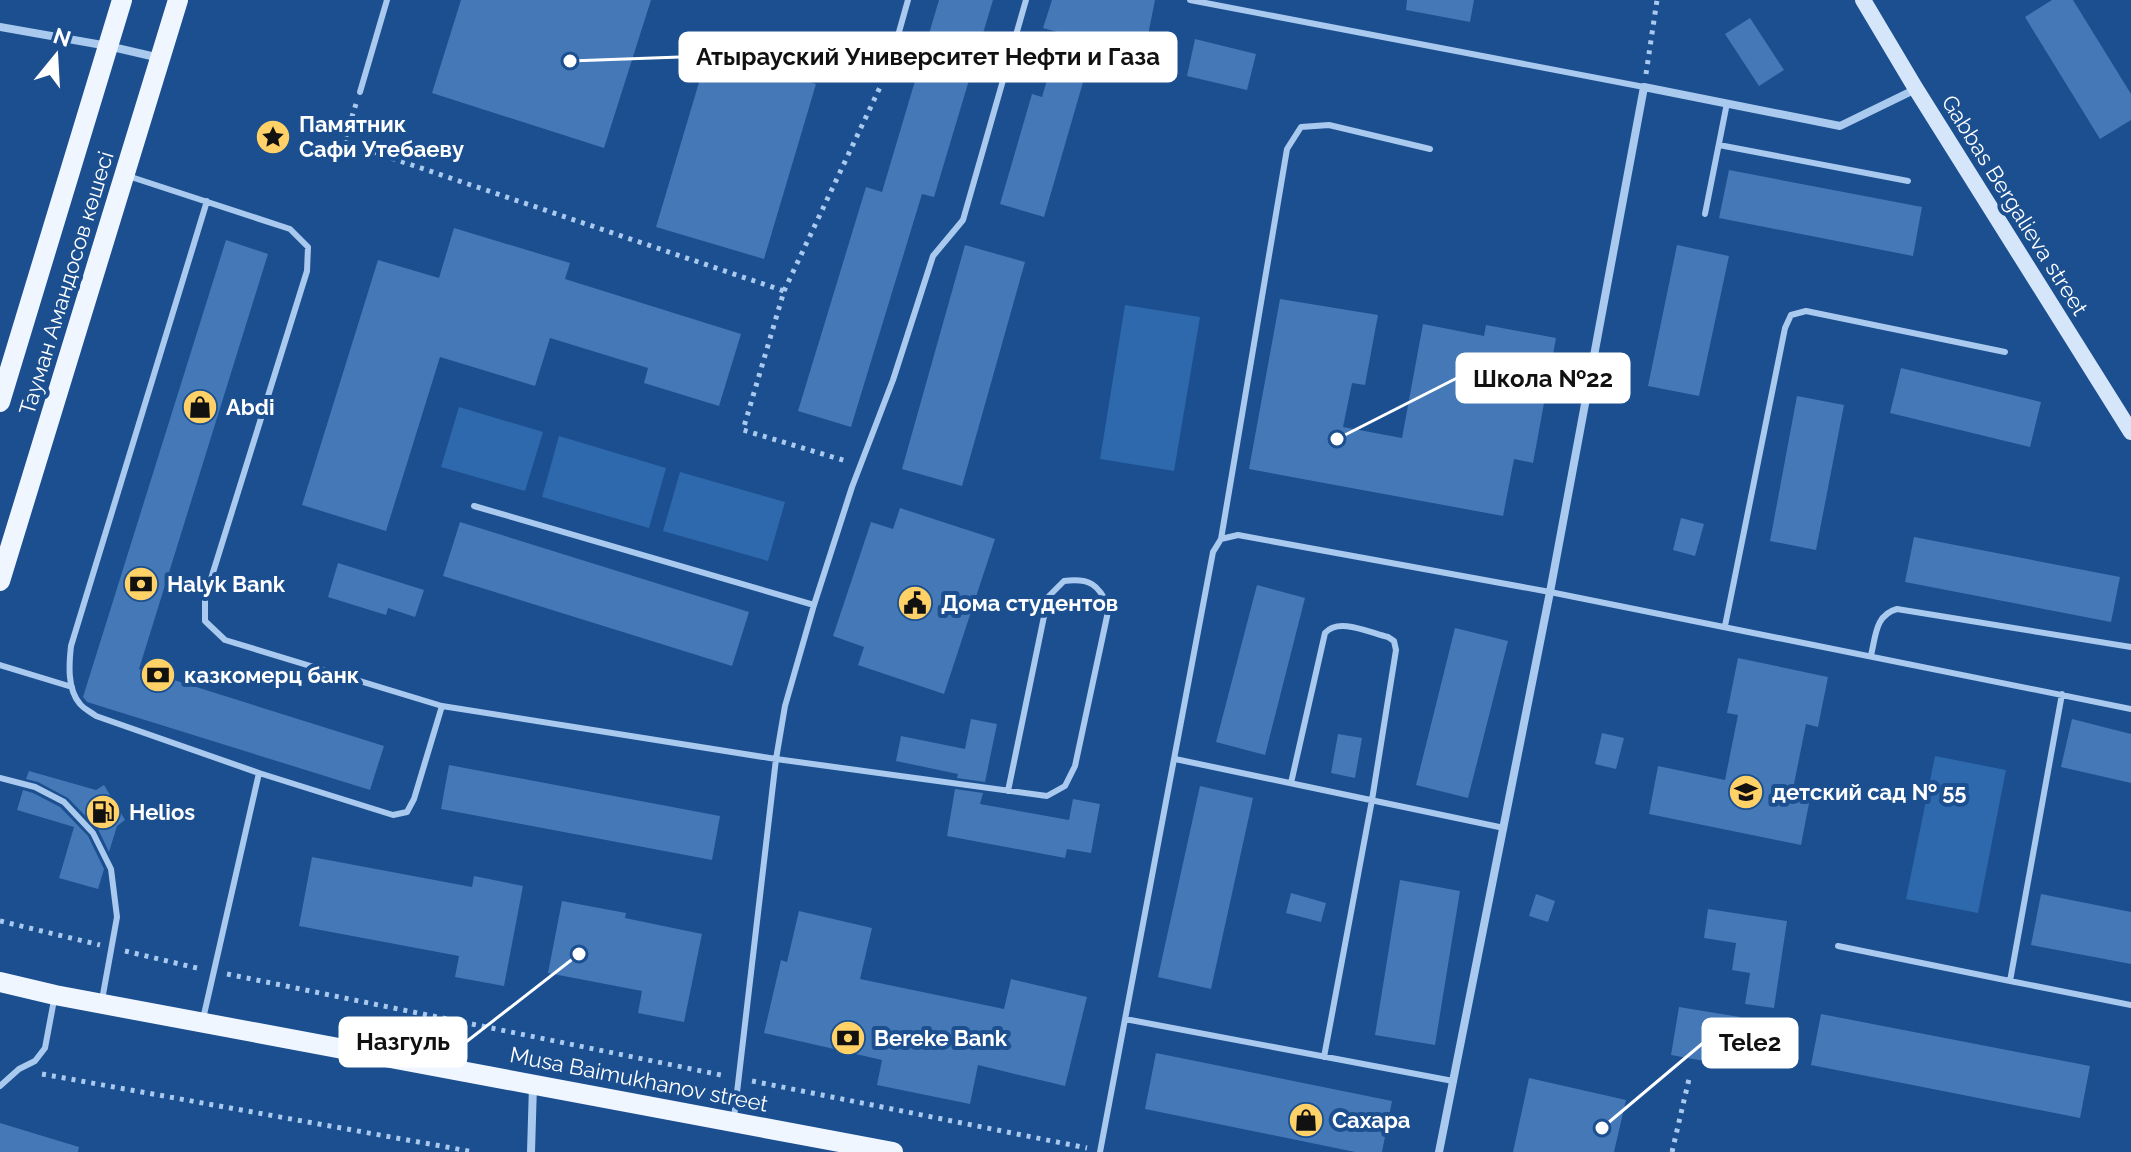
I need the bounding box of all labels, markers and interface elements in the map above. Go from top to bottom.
north arrow [16,16,96,96]
text: N [50,22,74,52]
callout: Атырауский Университет Нефти и Газа [680,33,1176,81]
text: Атырауский Университет Нефти и Газа [696,42,1160,71]
street label: Gabbas Bergalieva street [1937,90,2094,320]
place label: Памятник Сафи Утебаеву [299,111,464,162]
place icon: Памятник Сафи Утебаеву [254,118,292,156]
street label: Тауман Амандосов көшесі [13,148,119,418]
callout: Школа №22 [1457,354,1629,402]
text: Школа №22 [1473,364,1613,393]
shop icon: Abdi [181,388,219,426]
place label: Abdi [226,394,275,420]
bank icon: Halyk Bank [122,565,160,603]
place label: Halyk Bank [167,571,286,597]
public building icon: Дома студентов [896,584,934,622]
place label: Дома студентов [941,590,1118,616]
bank icon: казкомерц банк [139,656,177,694]
place label: казкомерц банк [184,662,360,688]
school or university icon: детский сад № 55 [1727,773,1765,811]
place label: детский сад № 55 [1772,779,1967,805]
fuel station icon: Helios [84,793,122,831]
place label: Helios [129,799,195,825]
callout: Назгуль [340,1018,466,1066]
bank icon: Bereke Bank [829,1019,867,1057]
callout: Tele2 [1703,1019,1797,1067]
place label: Bereke Bank [874,1025,1008,1051]
text: Назгуль [356,1027,450,1056]
text: Tele2 [1719,1028,1781,1057]
street label: Musa Baimukhanov street [508,1041,771,1117]
shop icon: Сахара [1287,1101,1325,1139]
place label: Сахара [1332,1107,1410,1133]

